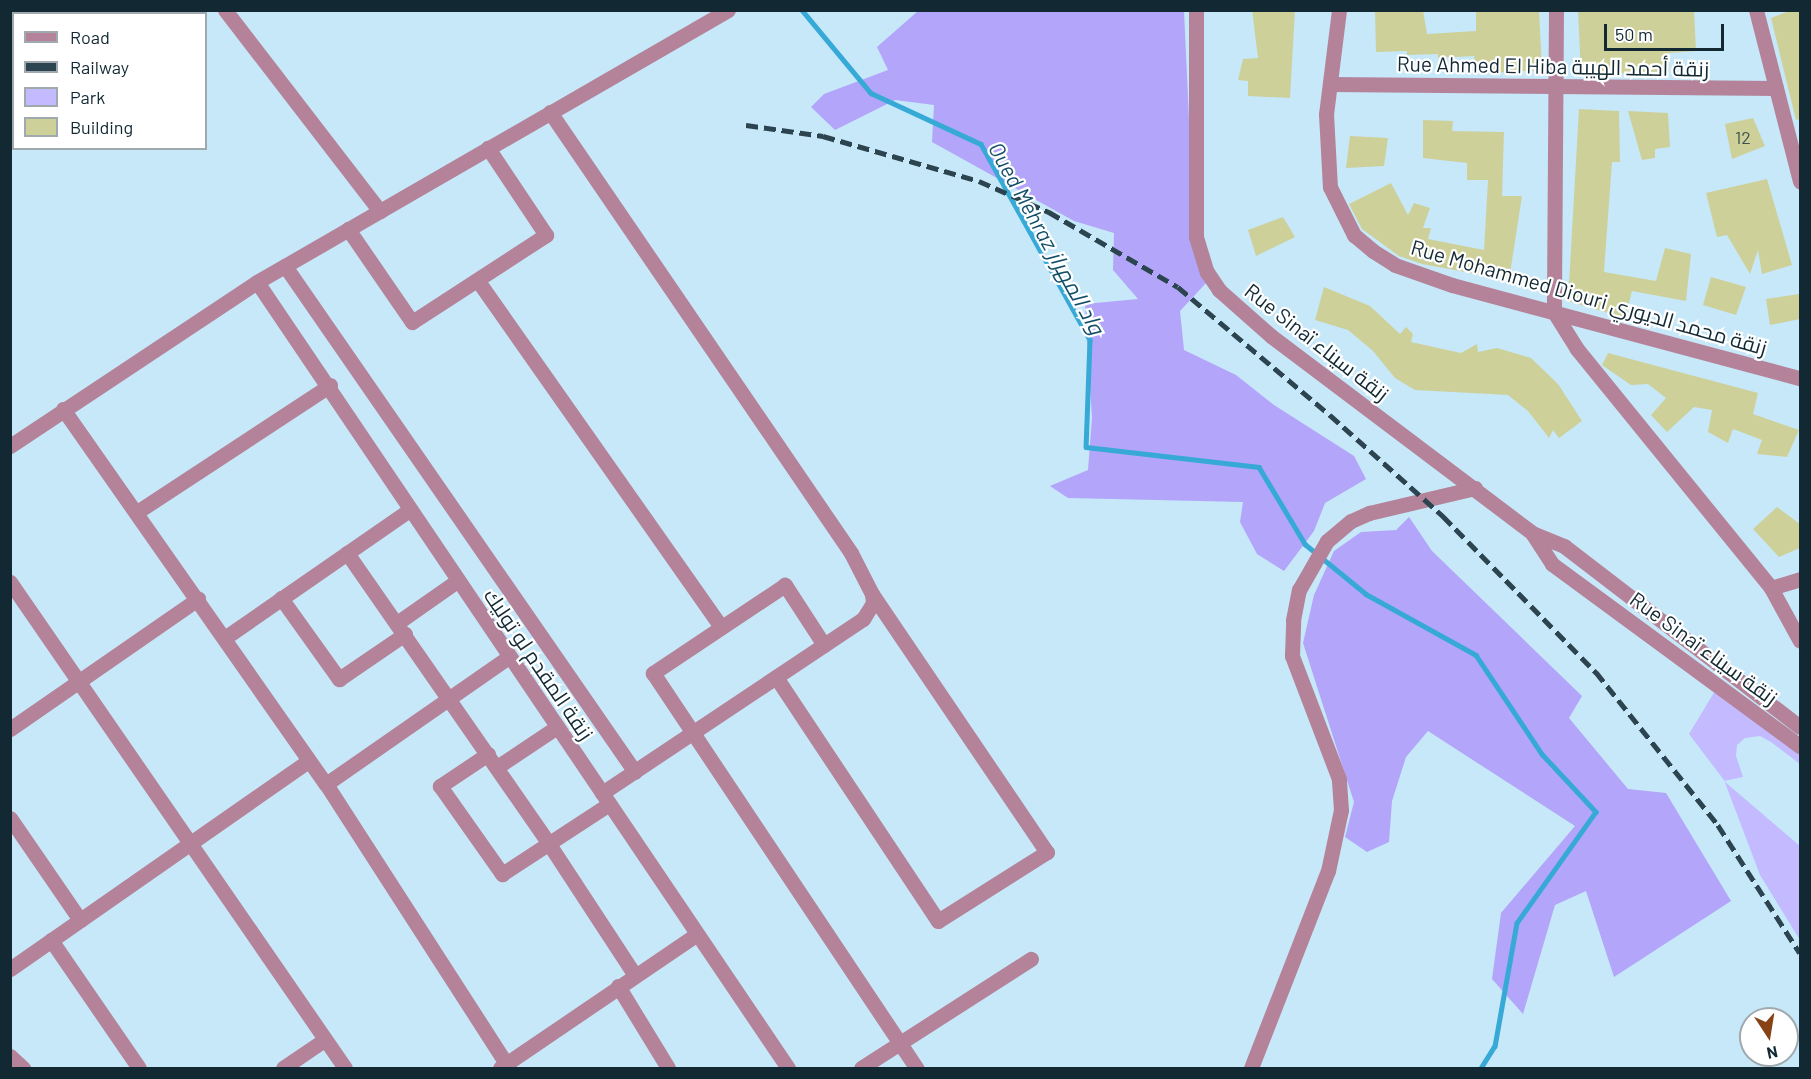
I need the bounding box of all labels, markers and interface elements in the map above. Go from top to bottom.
legend [12,12,207,150]
scale bar [1607,12,1727,50]
text: 50 m [1615,23,1653,45]
text: Road [70,26,110,48]
street label: Rue Ahmed El Hiba زنقة أحمد الهيبة [1397,51,1709,81]
text: Railway [70,56,129,78]
text: Park [70,86,105,108]
text: Building [70,116,133,138]
house number: 12 [1735,126,1751,148]
water label: Oued Mehraz واد المهراز [983,137,1111,339]
street label: Rue Mohammed Diouri زنقة محمد الديوري [1408,234,1770,360]
street label: Rue Sinaï زنقة سيناء [1240,278,1394,406]
street label: زنقة المقدم لو توليك [479,583,599,745]
street label: Rue Sinaï زنقة سيناء [1625,586,1783,710]
north arrow [1739,1007,1799,1067]
text: N [1765,1043,1780,1064]

